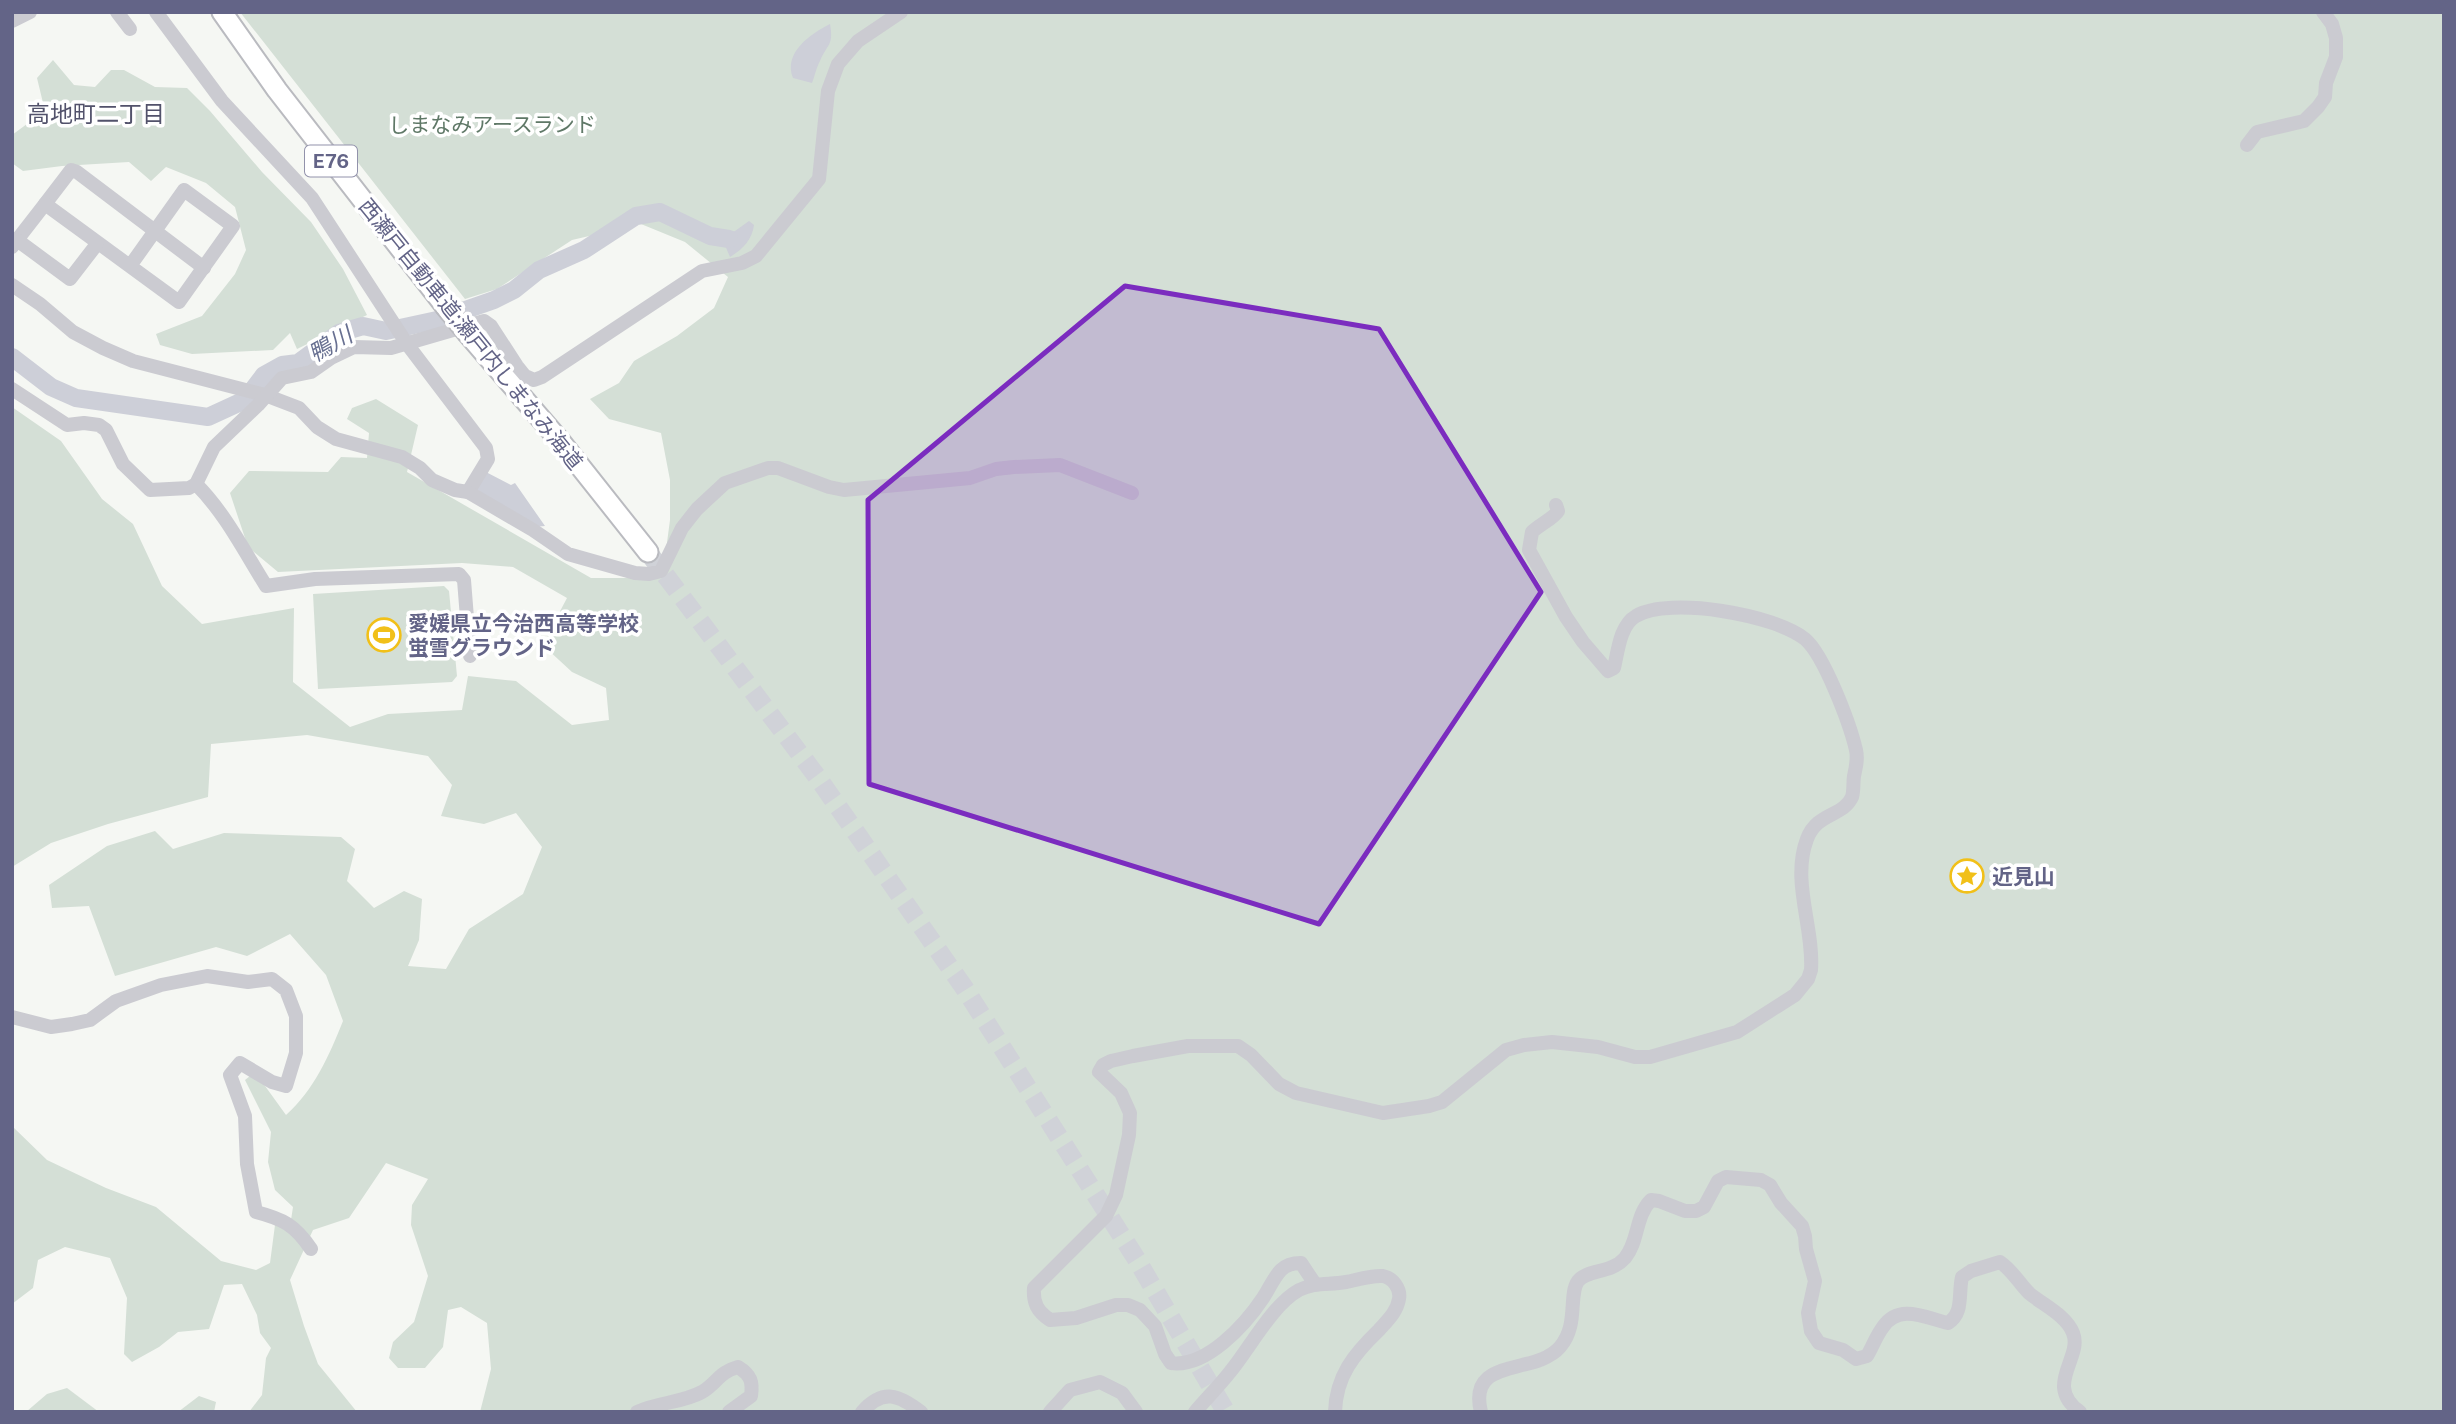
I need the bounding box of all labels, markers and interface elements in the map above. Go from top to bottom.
district label: 高地町二丁目 [27,100,165,127]
park label: しまなみアースランド [388,112,596,137]
road number: E76 [305,146,357,176]
street label: 西瀬戸自動車道;瀬戸内しまなみ海道 [354,194,588,474]
water label: 鴨川 [303,319,359,367]
place label: 愛媛県立今治西高等学校 蛍雪グラウンド [408,611,639,660]
sports icon: 愛媛県立今治西高等学校 蛍雪グラウンド [365,616,403,654]
place icon: 近見山 [1948,857,1986,895]
place label: 近見山 [1992,864,2055,889]

